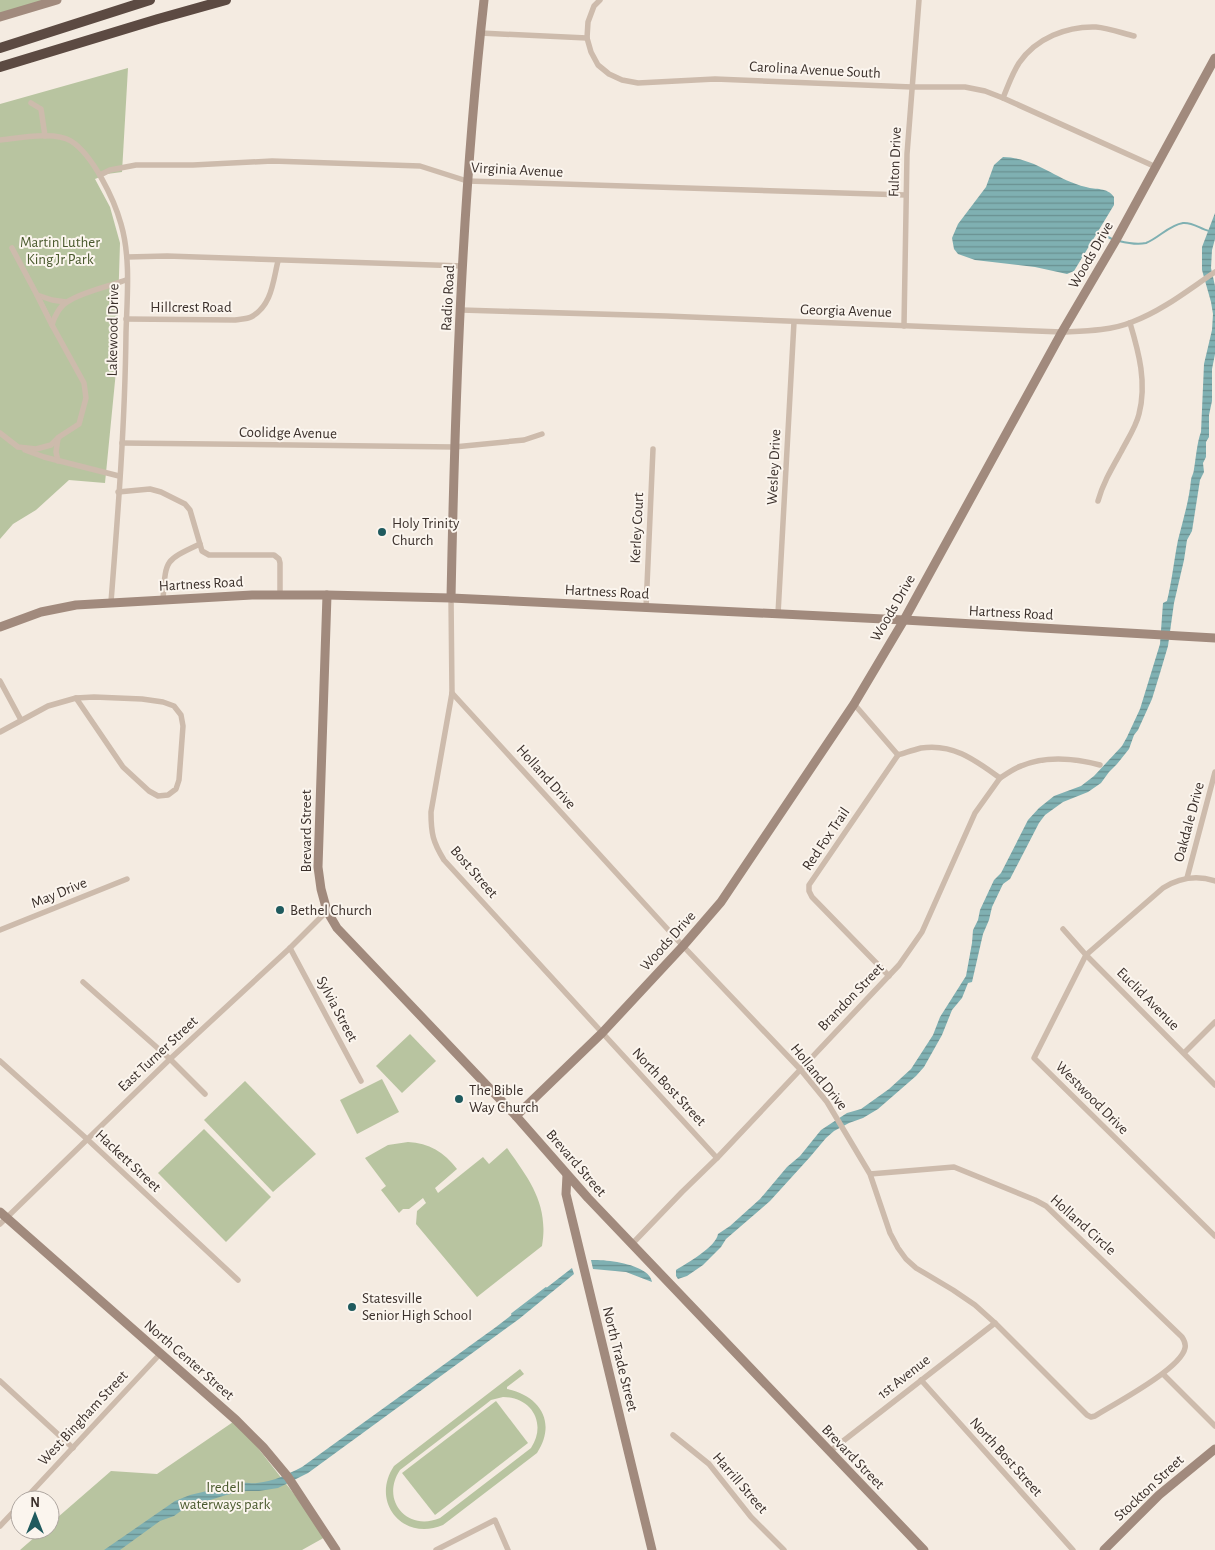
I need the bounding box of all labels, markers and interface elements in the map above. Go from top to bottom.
street label: Carolina Avenue South [749,59,881,81]
street label: Fulton Drive [886,126,904,197]
street label: Virginia Avenue [470,160,564,180]
street label: Woods Drive [1066,219,1116,291]
park label: Martin Luther King Jr Park [20,235,100,267]
street label: Radio Road [439,264,457,331]
street label: Lakewood Drive [105,283,121,377]
street label: Hillcrest Road [150,300,232,315]
street label: Georgia Avenue [800,302,892,320]
street label: Coolidge Avenue [239,425,337,441]
street label: Wesley Drive [765,429,783,505]
street label: Kerley Court [628,492,646,564]
place label: Holy Trinity Church [392,516,460,548]
marker: Holy Trinity Church [376,526,388,538]
street label: Woods Drive [868,572,918,644]
street label: Hartness Road [158,574,244,594]
street label: Hartness Road [564,582,650,602]
street label: Hartness Road [968,603,1054,623]
street label: Holland Drive [513,742,579,812]
street label: Oakdale Drive [1171,780,1207,864]
street label: Brevard Street [299,789,314,872]
street label: Red Fox Trail [800,805,852,873]
street label: Bost Street [448,843,501,901]
street label: May Drive [29,875,89,911]
place label: Bethel Church [290,903,372,918]
marker: Bethel Church [274,904,286,916]
street label: Woods Drive [638,908,699,974]
street label: Brandon Street [815,960,887,1034]
street label: Euclid Avenue [1114,965,1182,1033]
street label: Sylvia Street [314,974,361,1044]
street label: East Turner Street [115,1013,201,1094]
street label: Holland Drive [788,1041,850,1113]
street label: North Bost Street [629,1045,709,1129]
street label: Westwood Drive [1053,1059,1131,1137]
place label: The Bible Way Church [469,1083,539,1115]
marker: The Bible Way Church [453,1093,465,1105]
street label: Hackett Street [92,1127,164,1195]
street label: Brevard Street [543,1127,609,1199]
street label: Holland Circle [1047,1192,1119,1258]
place label: Statesville Senior High School [362,1291,472,1323]
marker: Statesville Senior High School [346,1301,358,1313]
street label: North Trade Street [600,1305,640,1413]
street label: North Center Street [141,1317,237,1403]
street label: 1st Avenue [875,1352,933,1402]
street label: West Bingham Street [35,1368,131,1468]
street label: North Bost Street [967,1415,1045,1499]
street label: Brevard Street [819,1422,887,1492]
street label: Harrill Street [710,1450,770,1516]
street label: Stockton Street [1111,1452,1187,1524]
park label: Iredell waterways park [180,1480,270,1512]
north arrow [10,1490,60,1540]
text: N [30,1496,40,1510]

